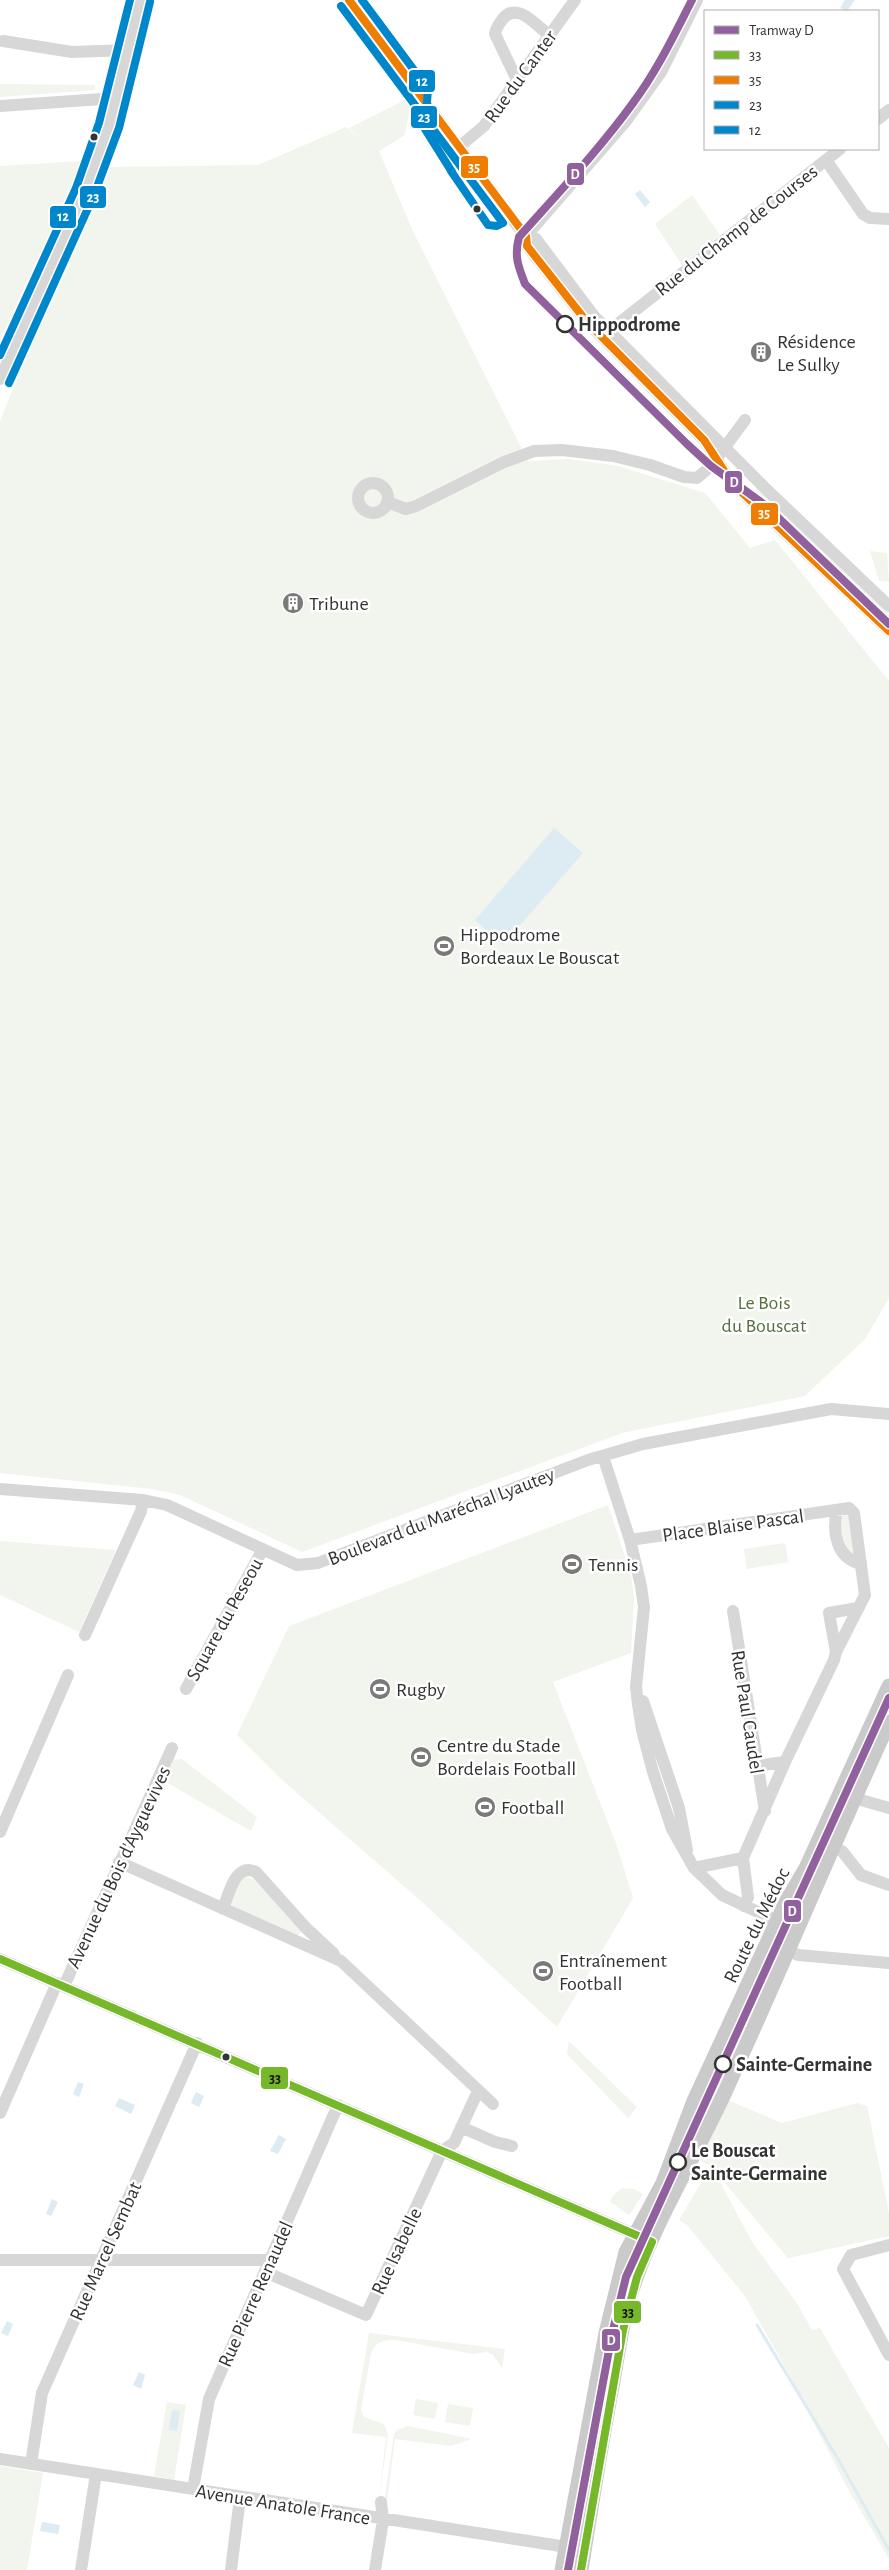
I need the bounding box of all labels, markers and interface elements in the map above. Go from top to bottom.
legend [704,10,879,150]
text: Tramway D [749,23,814,38]
street label: Rue du Canter [481,26,561,126]
text: 33 [749,48,761,63]
line badge: 12 [408,69,436,93]
text: 35 [749,73,761,88]
text: 12 [416,75,428,89]
text: 23 [749,98,762,113]
line badge: 23 [410,105,438,129]
text: 23 [418,111,430,125]
text: 12 [749,123,761,138]
unlabelled marker [89,132,99,142]
line badge: 35 [460,155,489,179]
text: 35 [468,161,480,175]
street label: Rue du Champ de Courses [652,161,821,300]
line badge: D [566,162,585,186]
text: D [570,168,580,182]
line badge: 23 [79,185,107,209]
text: 23 [87,191,99,205]
unlabelled marker [472,204,482,214]
line badge: 12 [49,205,77,229]
text: 12 [57,210,69,224]
marker: Hippodrome [556,315,574,333]
place label: Hippodrome [578,315,680,335]
place label: Résidence Le Sulky [777,332,856,375]
building icon: Résidence Le Sulky [749,340,773,364]
line badge: D [724,470,743,494]
text: D [729,476,739,490]
line badge: 35 [750,502,779,526]
text: 35 [758,507,770,521]
building icon: Tribune [281,591,305,615]
place label: Tribune [309,594,369,614]
place label: Hippodrome Bordeaux Le Bouscat [460,925,620,968]
sports icon: Hippodrome Bordeaux Le Bouscat [432,934,456,958]
park label: Le Bois du Bouscat [722,1293,807,1336]
street label: Boulevard du Maréchal Lyautey [325,1464,558,1569]
street label: Place Blaise Pascal [661,1506,805,1546]
sports icon: Tennis [560,1552,584,1576]
street label: Square du Peseou [183,1555,267,1684]
place label: Tennis [588,1555,638,1575]
street label: Rue Paul Caudel [727,1649,767,1776]
sports icon: Rugby [368,1677,392,1701]
place label: Rugby [396,1680,446,1700]
place label: Centre du Stade Bordelais Football [437,1736,576,1779]
sports icon: Centre du Stade Bordelais Football [409,1745,433,1769]
street label: Avenue du Bois d'Ayguevives [63,1763,175,1971]
sports icon: Football [473,1795,497,1819]
place label: Football [501,1798,564,1818]
street label: Route du Médoc [720,1864,793,1986]
line badge: D [783,1899,802,1923]
text: D [787,1905,797,1919]
place label: Entraînement Football [559,1951,668,1994]
sports icon: Entraînement Football [531,1959,555,1983]
unlabelled marker [221,2052,231,2062]
marker: Sainte-Germaine [714,2055,732,2073]
place label: Sainte-Germaine [736,2055,872,2075]
line badge: 33 [260,2066,289,2090]
text: 33 [269,2072,281,2086]
place label: Le Bouscat Sainte-Germaine [691,2141,827,2184]
marker: Le Bouscat Sainte-Germaine [669,2153,687,2171]
street label: Rue Marcel Sembat [66,2178,146,2324]
street label: Rue Isabelle [368,2205,426,2298]
street label: Rue Pierre Renaudel [215,2219,297,2370]
line badge: 33 [613,2300,642,2324]
text: 33 [622,2306,634,2320]
line badge: D [601,2328,621,2352]
text: D [606,2334,616,2348]
street label: Avenue Anatole France [194,2481,372,2529]

